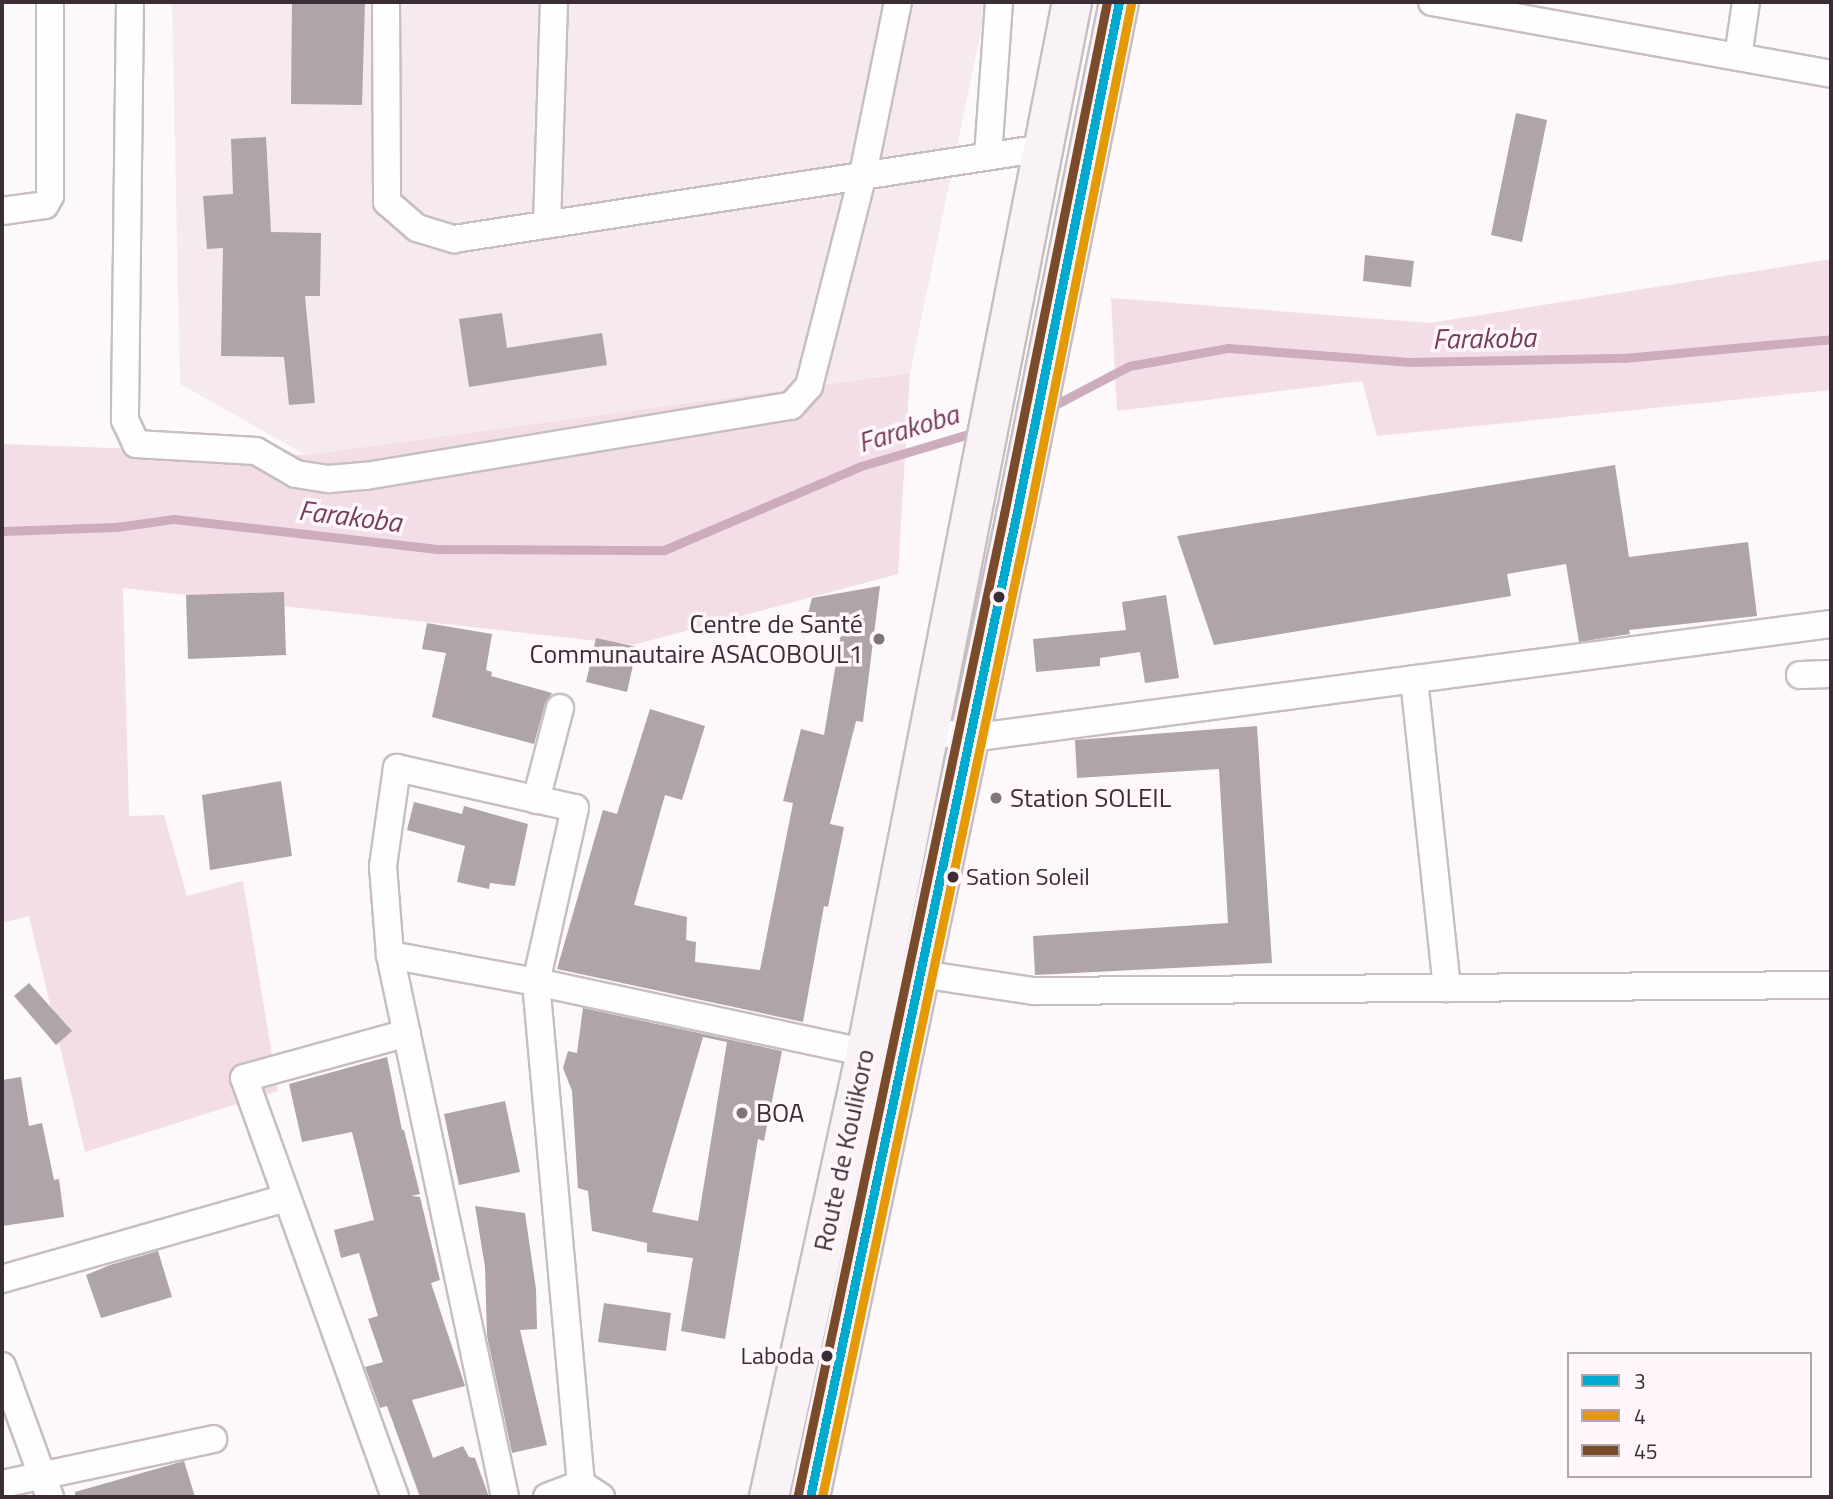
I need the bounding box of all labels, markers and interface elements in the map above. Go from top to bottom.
water label: Farakoba [1432,320,1536,356]
water label: Farakoba [854,397,962,459]
water label: Farakoba [297,493,403,539]
unlabelled marker [992,590,1006,604]
place label: Centre de Santé Communautaire ASACOBOUL1 [530,608,863,670]
marker: Centre de Santé Communautaire ASACOBOUL1 [869,629,889,649]
place label: Station SOLEIL [1010,782,1171,814]
marker: Station SOLEIL [988,790,1004,806]
place label: Sation Soleil [966,863,1090,891]
marker: Sation Soleil [946,870,960,884]
street label: Route de Koulikoro [807,1046,881,1254]
place label: BOA [756,1097,804,1129]
marker: BOA [734,1105,750,1121]
place label: Laboda [740,1342,814,1370]
marker: Laboda [820,1349,834,1363]
legend [1567,1352,1812,1478]
text: 3 [1634,1365,1646,1397]
text: 4 [1634,1400,1646,1432]
text: 45 [1634,1435,1658,1467]

